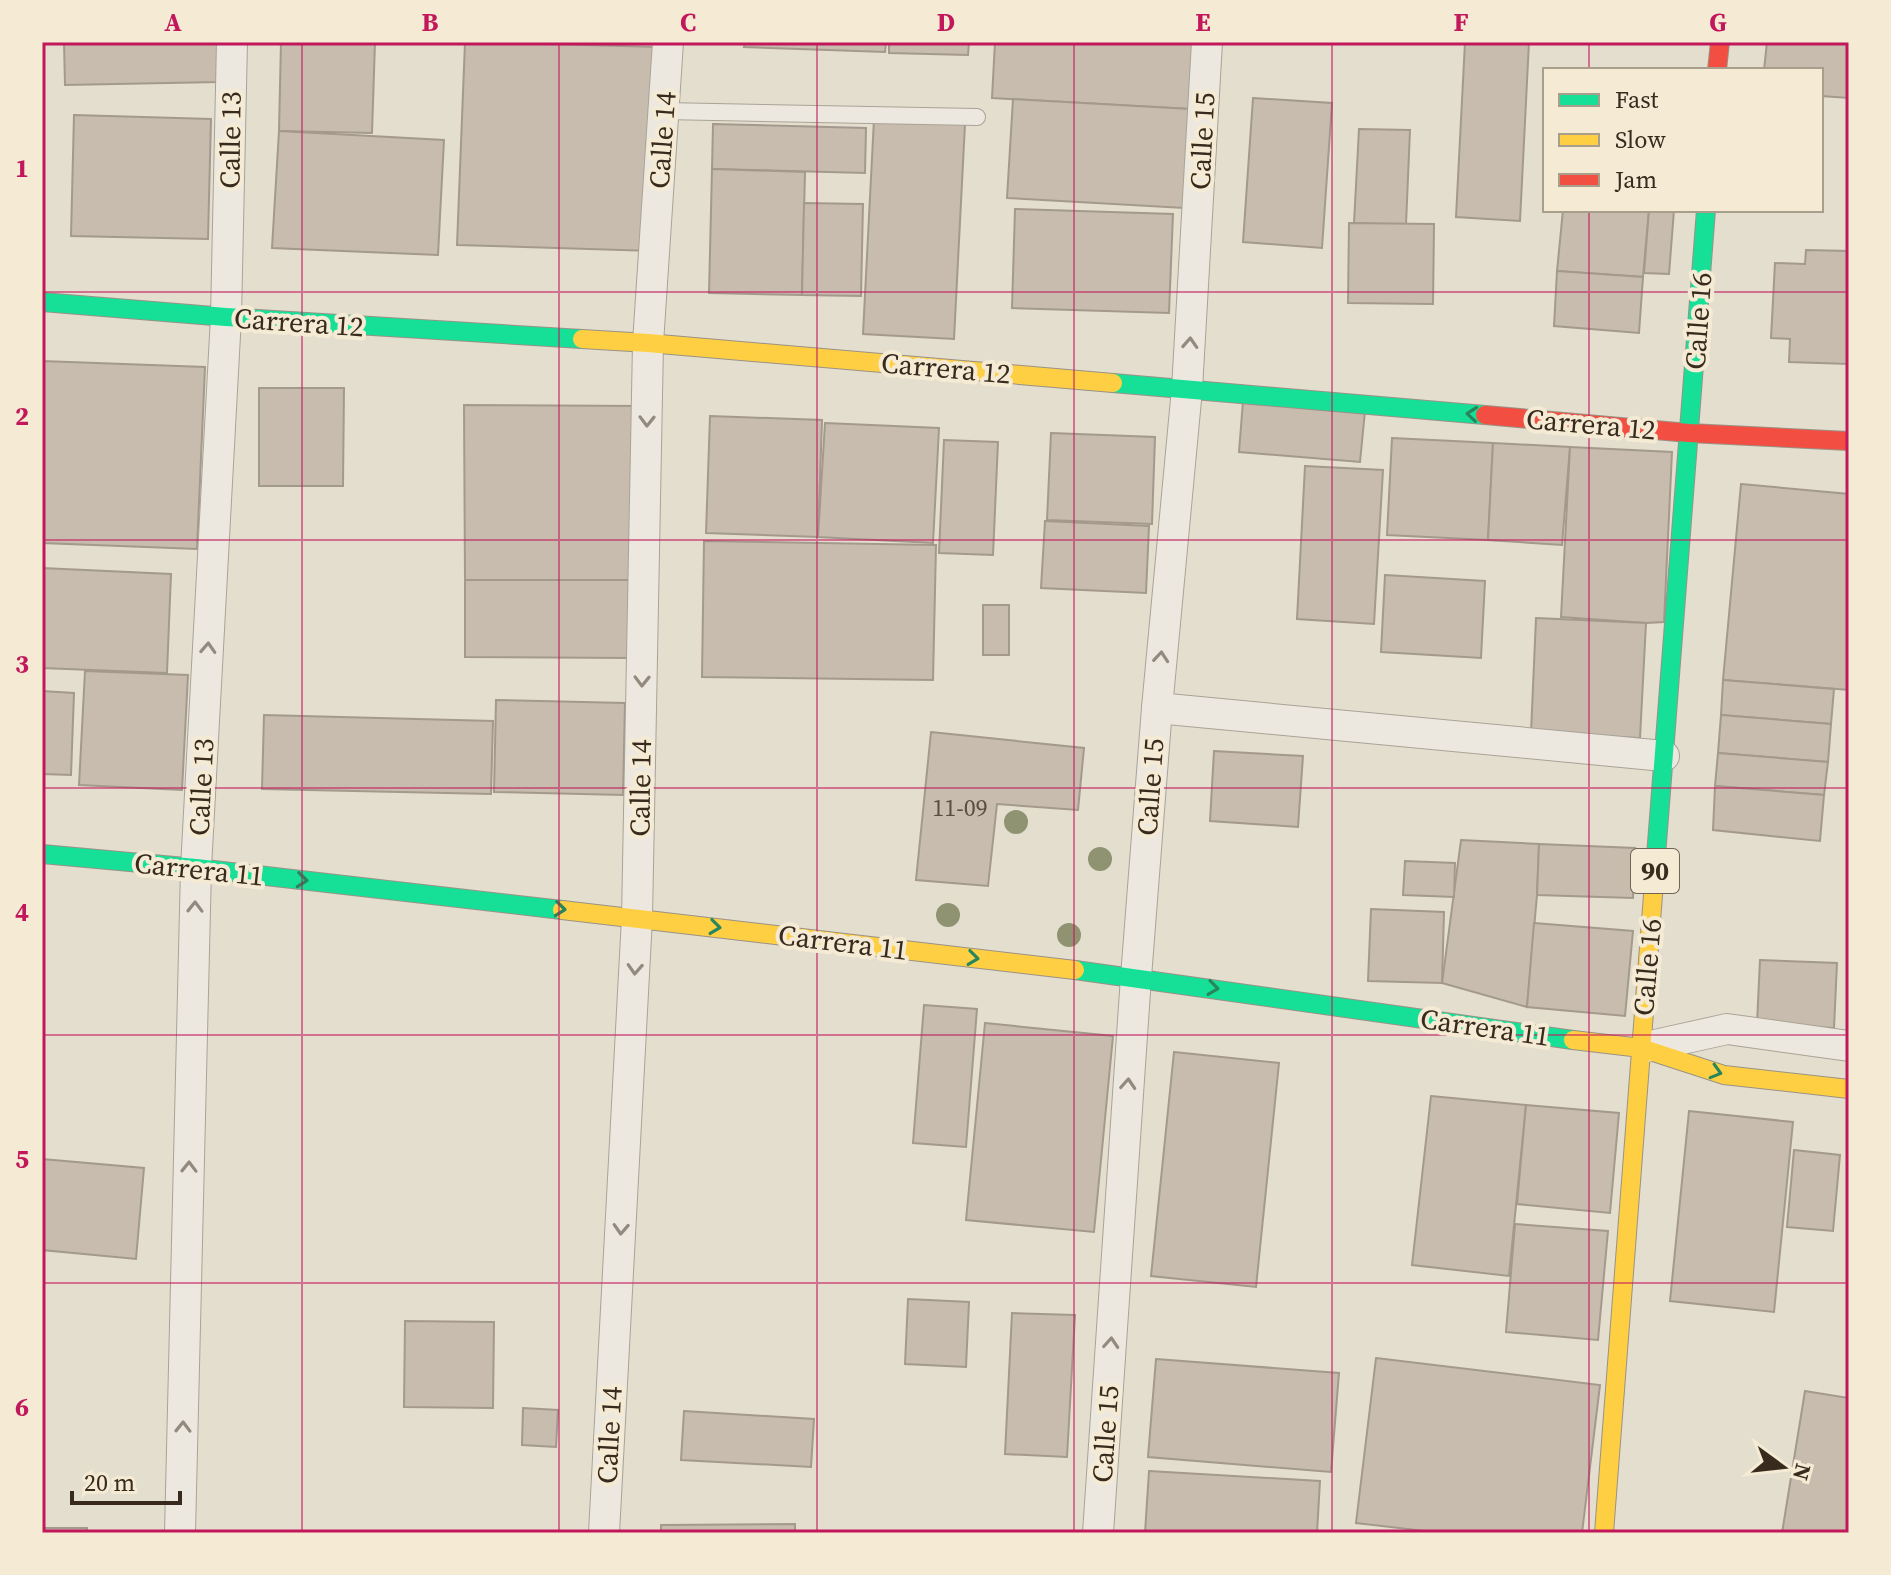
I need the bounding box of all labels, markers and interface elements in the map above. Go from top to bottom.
text: A [164,4,182,40]
text: B [422,4,439,40]
text: C [680,4,696,40]
text: D [937,4,955,40]
text: E [1195,4,1211,40]
text: F [1453,4,1469,40]
text: G [1709,4,1727,40]
legend [1543,68,1823,212]
text: Fast [1615,83,1659,116]
street label: Calle 14 [640,90,684,190]
street label: Calle 13 [210,91,250,189]
street label: Calle 15 [1180,91,1224,191]
text: Slow [1615,123,1666,156]
text: 1 [15,150,29,186]
text: Jam [1614,163,1657,196]
street label: Calle 16 [1676,271,1720,371]
street label: Carrera 12 [233,299,365,345]
one-way arrow [1181,336,1198,349]
street label: Carrera 12 [880,343,1012,393]
text: 2 [15,398,29,434]
street label: Carrera 12 [1525,399,1657,449]
one-way arrow [1465,406,1478,423]
one-way arrow [638,415,656,428]
one-way arrow [199,641,216,654]
text: 3 [15,646,29,682]
one-way arrow [1153,650,1170,663]
one-way arrow [633,675,651,688]
street label: Calle 13 [179,737,223,837]
street label: Calle 15 [1128,737,1172,837]
street label: Calle 14 [620,739,660,837]
house number: 11-09 [932,791,988,824]
street label: Carrera 11 [132,843,266,895]
road number: 90 [1631,849,1679,893]
one-way arrow [296,872,309,889]
text: 4 [15,894,29,930]
one-way arrow [187,900,204,913]
one-way arrow [554,901,567,918]
street label: Carrera 11 [776,915,910,969]
street label: Calle 16 [1624,917,1670,1017]
one-way arrow [708,918,722,935]
one-way arrow [967,949,980,966]
one-way arrow [626,963,643,976]
one-way arrow [1206,979,1220,996]
street label: Carrera 11 [1418,999,1552,1055]
one-way arrow [1708,1063,1722,1079]
one-way arrow [1120,1077,1137,1090]
text: 5 [15,1141,29,1177]
one-way arrow [180,1160,198,1173]
one-way arrow [612,1223,629,1236]
one-way arrow [1102,1336,1119,1349]
street label: Calle 15 [1083,1384,1127,1484]
street label: Calle 14 [587,1385,631,1485]
text: 6 [15,1389,29,1425]
one-way arrow [174,1420,192,1433]
north arrow [1743,1427,1823,1507]
scale bar [72,1455,180,1505]
text: N [1786,1461,1819,1484]
text: 20 m [84,1466,135,1499]

